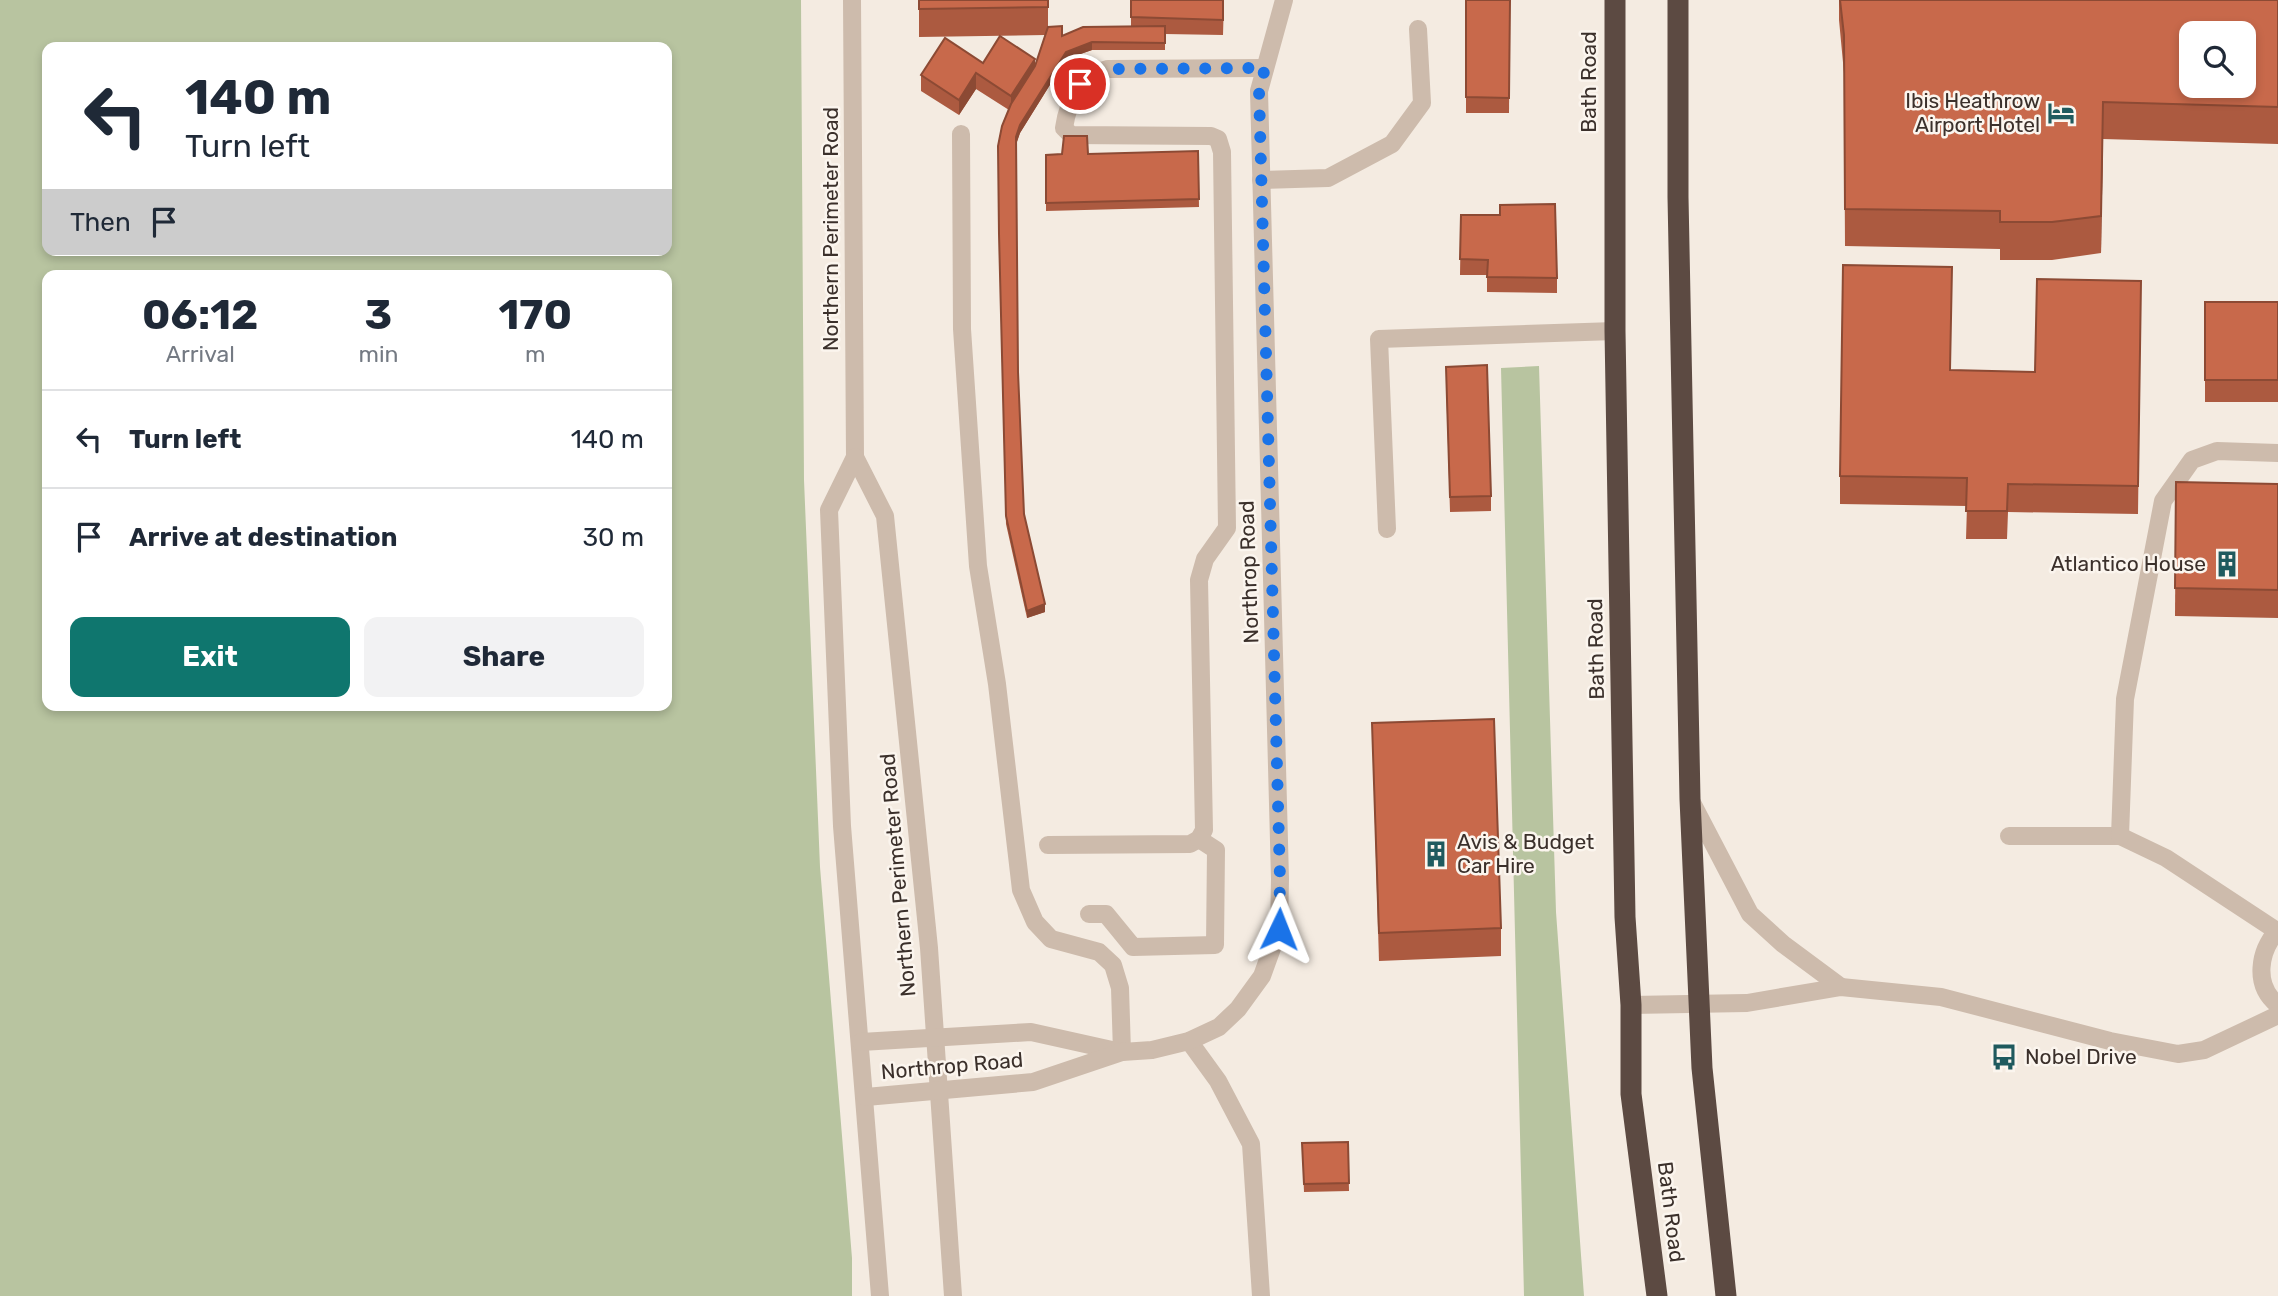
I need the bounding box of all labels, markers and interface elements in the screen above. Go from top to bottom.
map controls [2179,21,2256,98]
button: search [2179,21,2256,98]
street label: Bath Road [1576,31,1601,133]
pin [1050,54,1110,114]
icon: arrive [1061,65,1099,103]
text: 140 m [185,68,331,126]
icon: left [70,70,161,161]
place label: Ibis Heathrow Airport Hotel [1905,88,2040,137]
hotel icon: Ibis Heathrow Airport Hotel [2046,98,2076,128]
street label: Northern Perimeter Road [818,107,843,351]
text: Turn left [185,127,310,165]
icon: arrive [145,203,183,241]
text: Then [70,207,131,238]
text: 06:12 [142,290,258,340]
text: 3 [365,290,392,340]
text: 170 [498,290,572,340]
text: Arrival [166,340,235,368]
text: min [358,340,398,368]
text: m [525,340,545,368]
icon: left [70,420,108,458]
text: Turn left [129,424,241,455]
text: 140 m [571,424,644,455]
street label: Northrop Road [1234,500,1263,644]
icon: arrive [70,518,108,556]
text: Arrive at destination [129,522,397,553]
text: 30 m [582,522,644,553]
building icon: Atlantico House [2212,549,2242,579]
place label: Atlantico House [2051,551,2206,576]
street label: Bath Road [1582,598,1609,700]
button: Exit [70,617,350,697]
button: Share [364,617,644,697]
street label: Northern Perimeter Road [874,752,921,998]
place label: Avis & Budget Car Hire [1457,829,1594,878]
building icon: Avis & Budget Car Hire [1421,839,1451,869]
position arrow [1242,892,1316,966]
bus stop icon: Nobel Drive [1989,1042,2019,1072]
place label: Nobel Drive [2025,1044,2137,1069]
street label: Northrop Road [880,1047,1024,1084]
street label: Bath Road [1653,1160,1690,1264]

